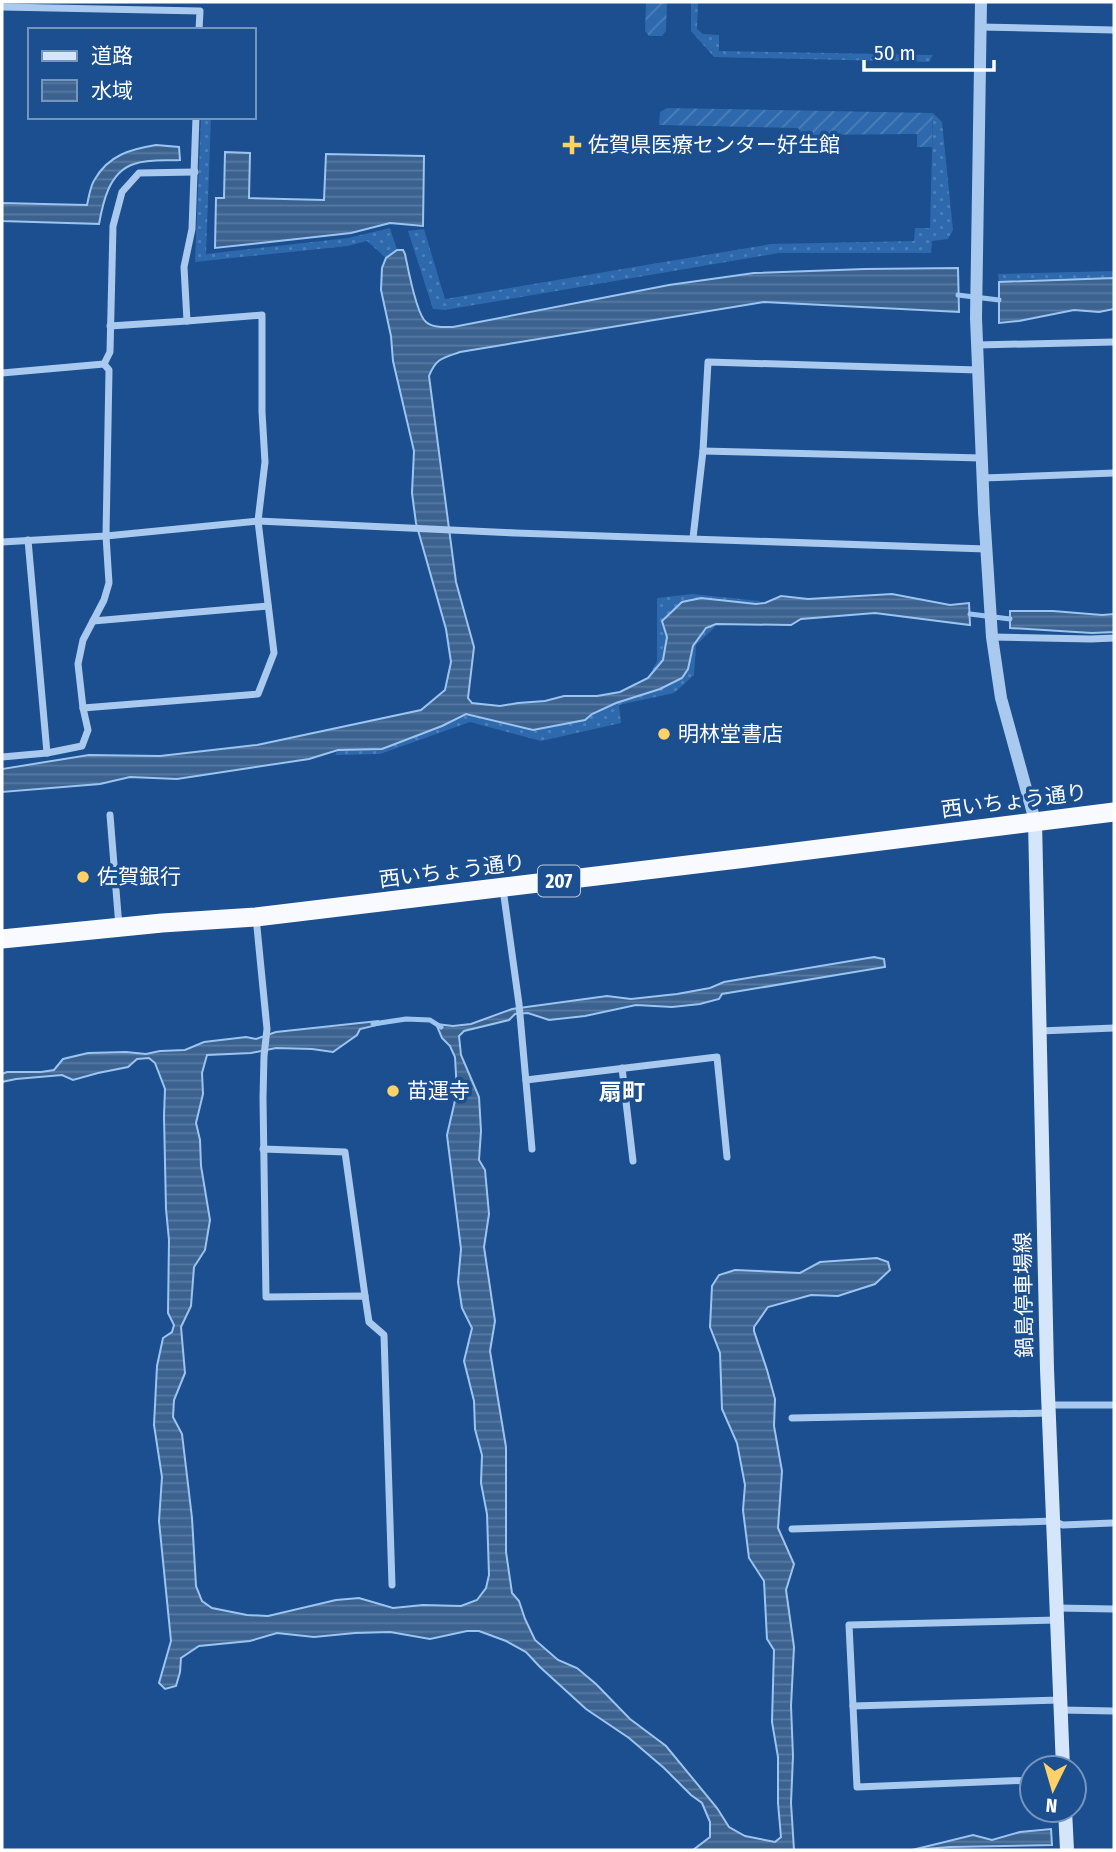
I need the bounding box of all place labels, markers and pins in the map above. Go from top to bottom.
place label: 佐賀県医療センター好生館 [588,132,840,158]
marker: 佐賀県医療センター好生館 [562,135,582,155]
place label: 明林堂書店 [678,721,783,747]
marker: 明林堂書店 [656,726,672,742]
place label: 佐賀銀行 [97,864,181,890]
marker: 佐賀銀行 [75,869,91,885]
place label: 苗運寺 [407,1078,470,1104]
marker: 苗運寺 [385,1083,401,1099]

